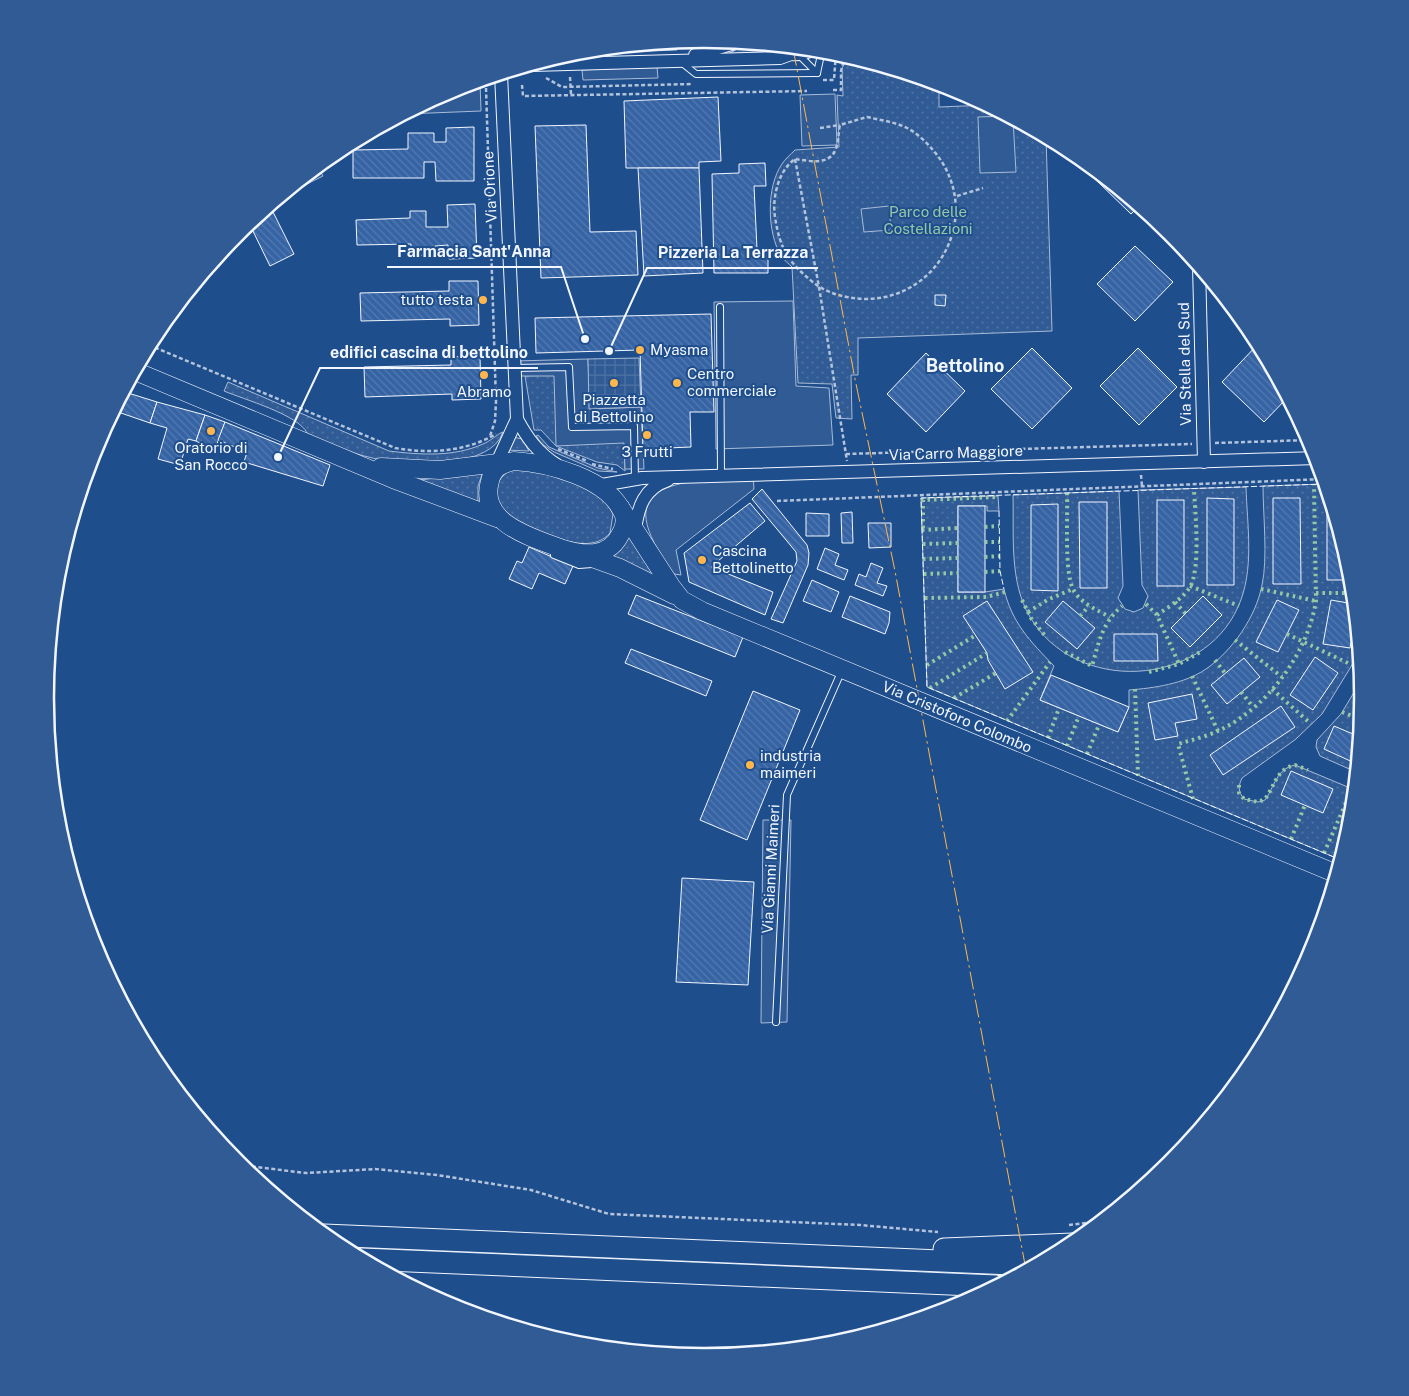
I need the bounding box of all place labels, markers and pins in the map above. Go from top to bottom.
callout: Farmacia Sant'Anna [387,236,561,267]
callout: Pizzeria La Terrazza [647,237,818,268]
place label: tutto testa [400,291,473,308]
marker: tutto testa [477,294,489,306]
callout: edifici cascina di bettolino [320,337,538,368]
place label: Myasma [650,341,708,358]
marker: Myasma [634,344,646,356]
place label: Centro commerciale [687,365,777,399]
marker: Abramo [478,369,490,381]
marker: Piazzetta di Bettolino [608,377,620,389]
marker: Centro commerciale [671,377,683,389]
place label: Abramo [457,383,511,400]
place label: Piazzetta di Bettolino [574,391,654,425]
marker: Oratorio di San Rocco [205,425,217,437]
marker: 3 Frutti [641,429,653,441]
place label: Oratorio di San Rocco [174,439,248,473]
place label: 3 Frutti [621,443,673,460]
place label: Cascina Bettolinetto [712,542,794,576]
marker: Cascina Bettolinetto [696,554,708,566]
place label: industria maimeri [760,747,821,781]
marker: industria maimeri [744,759,756,771]

